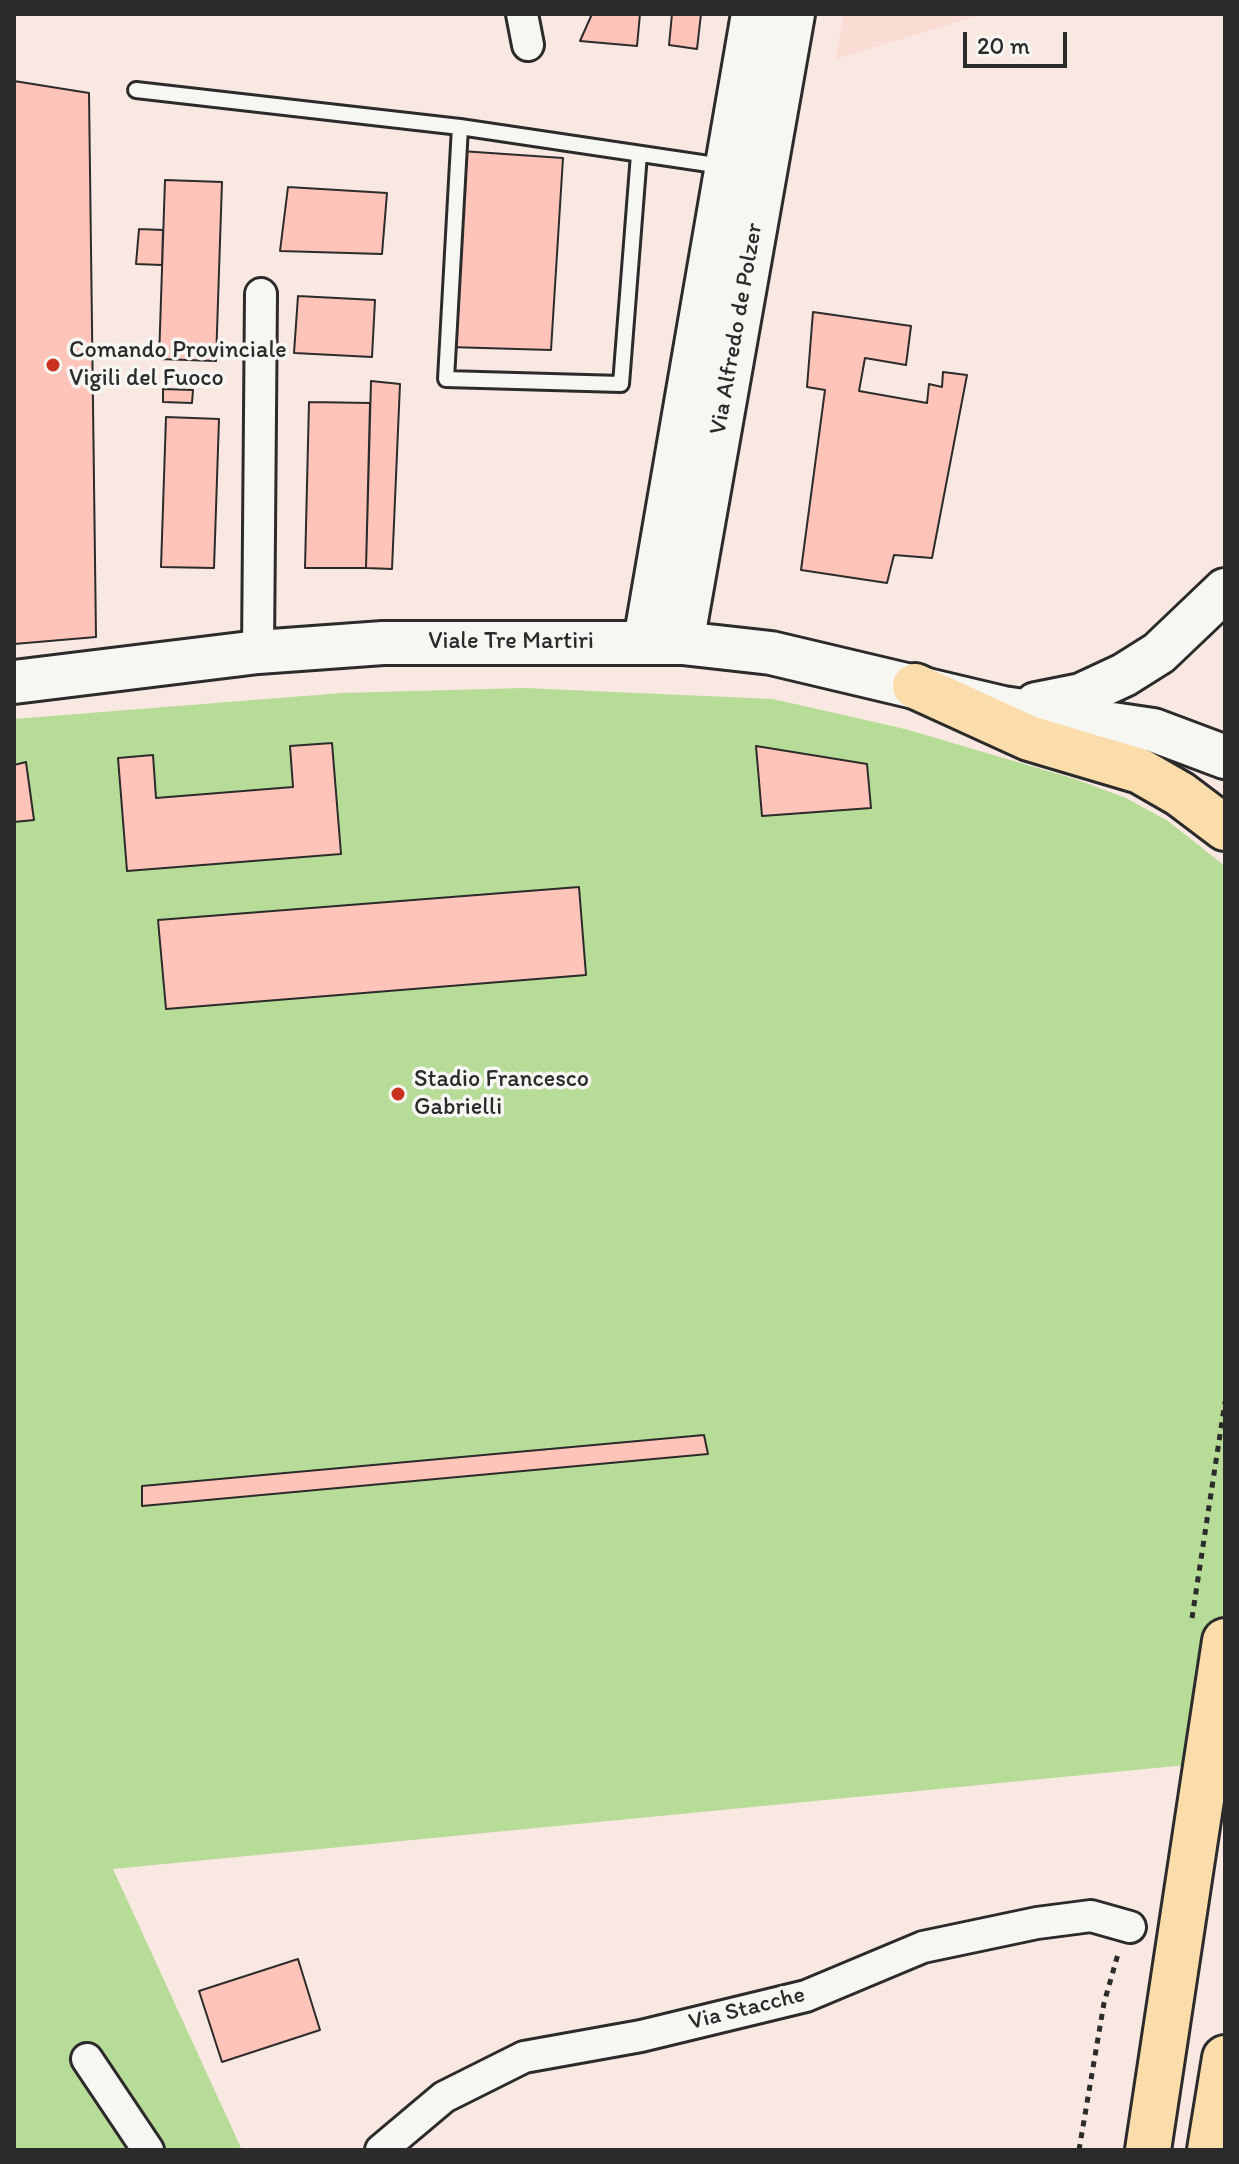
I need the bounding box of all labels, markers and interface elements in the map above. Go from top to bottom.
scale bar [967,16,1071,66]
text: 20 m [977,31,1030,60]
street label: Via Alfredo de Polzer [704,221,770,437]
place label: Comando Provinciale Vigili del Fuoco [69,337,287,393]
marker: Comando Provinciale Vigili del Fuoco [44,356,62,374]
street label: Viale Tre Martiri [428,628,594,656]
place label: Stadio Francesco Gabrielli [414,1066,589,1122]
marker: Stadio Francesco Gabrielli [389,1085,407,1103]
street label: Via Stacche [686,1981,808,2037]

